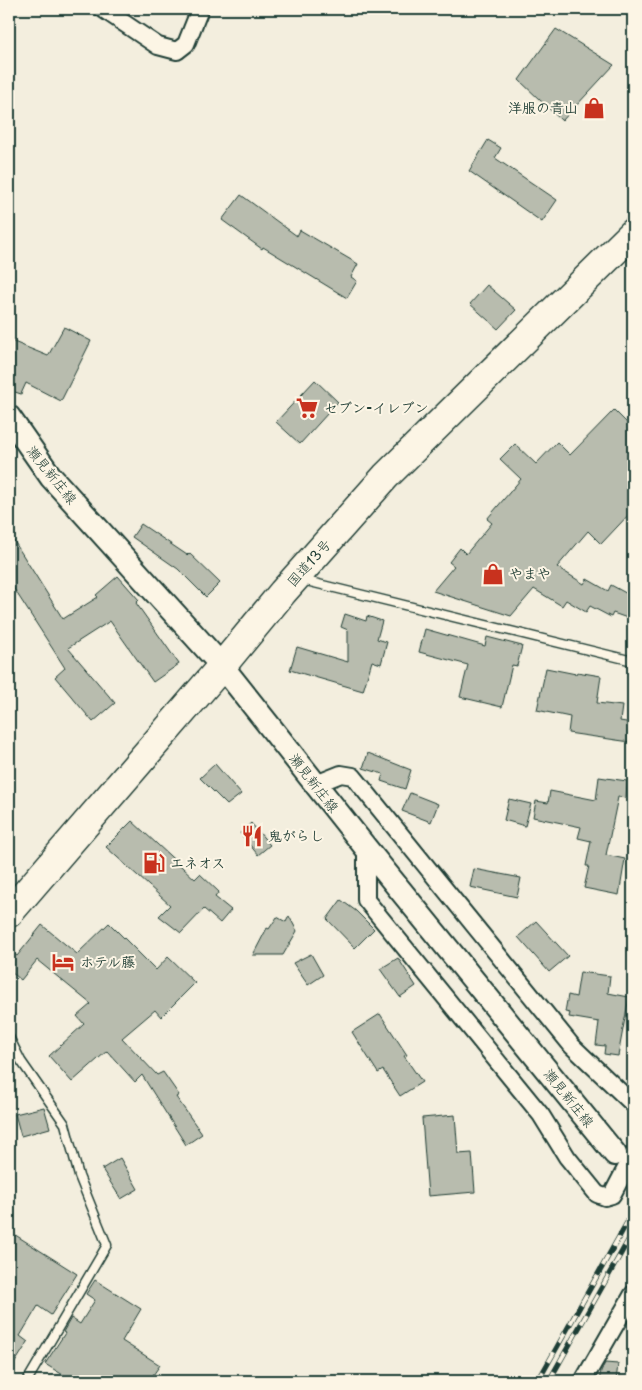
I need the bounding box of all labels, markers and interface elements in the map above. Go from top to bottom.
shop icon: 洋服の青山 [581,95,607,121]
place label: 洋服の青山 [508,97,578,118]
supermarket icon: セブン-イレブン [294,395,320,421]
place label: セブン-イレブン [324,397,429,418]
street label: 瀬見新庄線 [22,441,83,508]
street label: 国道13号 [282,534,336,591]
shop icon: やまや [480,561,506,587]
place label: やまや [509,563,551,584]
street label: 瀬見新庄線 [285,749,344,817]
restaurant icon: 鬼がらし [239,823,265,849]
place label: 鬼がらし [268,825,324,846]
fuel station icon: エネオス [141,850,167,876]
place label: エネオス [170,852,225,873]
hotel icon: ホテル藤 [50,949,76,975]
place label: ホテル藤 [80,951,135,972]
street label: 瀬見新庄線 [539,1064,600,1131]

